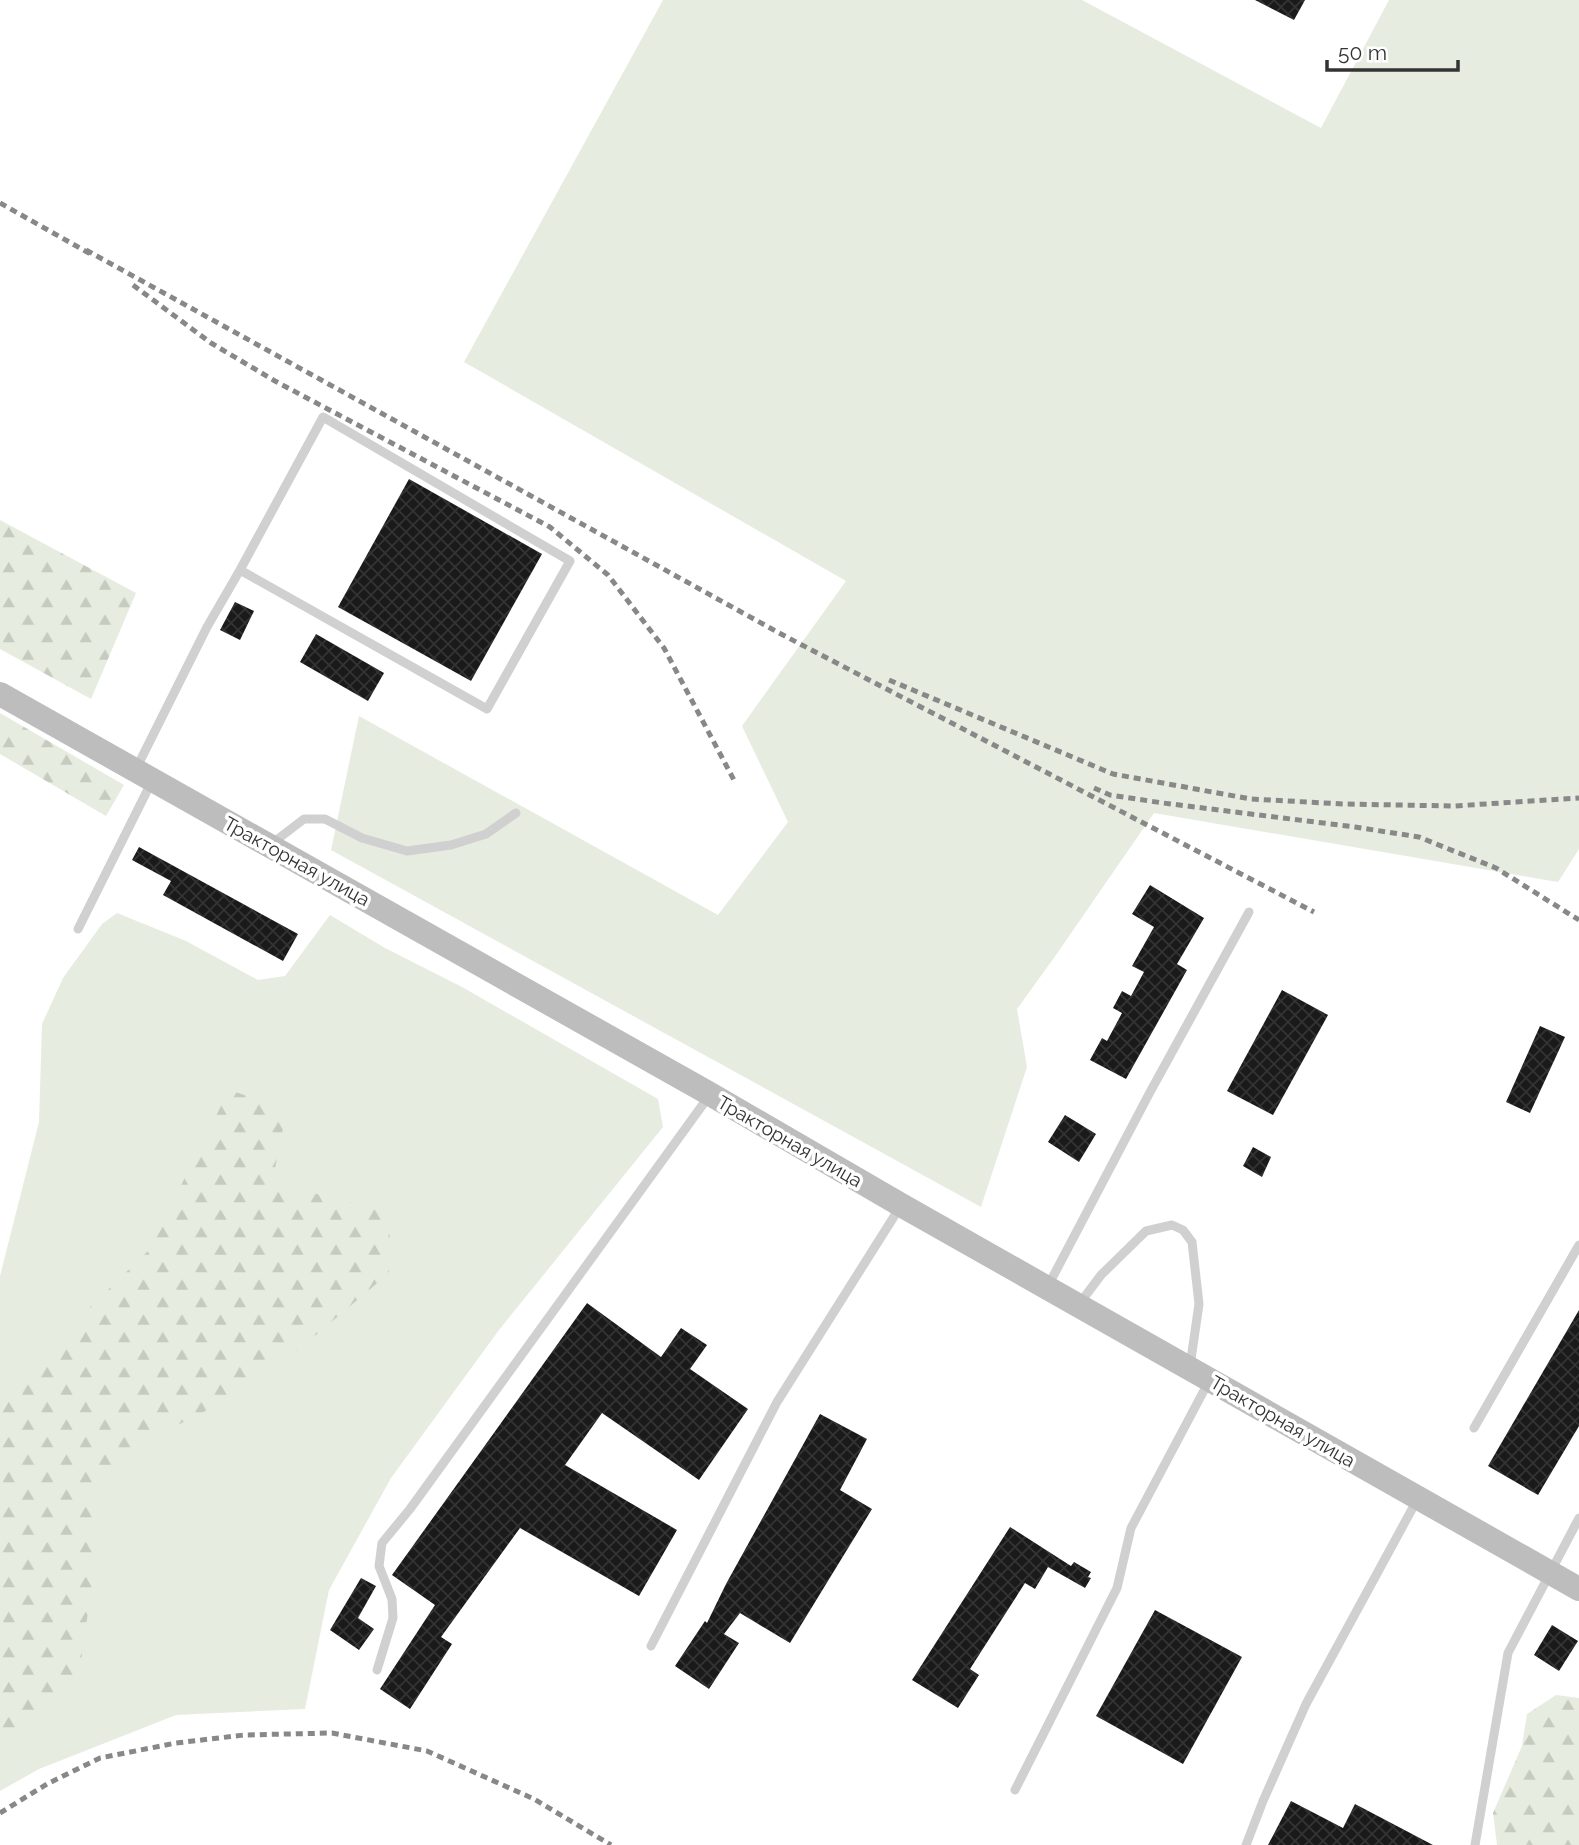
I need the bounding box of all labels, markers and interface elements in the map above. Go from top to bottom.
scale bar [1327,28,1458,72]
text: 50 m [1338,40,1387,65]
street label: Тракторная улица [220,812,374,910]
street label: Тракторная улица [714,1091,866,1191]
street label: Тракторная улица [1207,1371,1359,1471]

